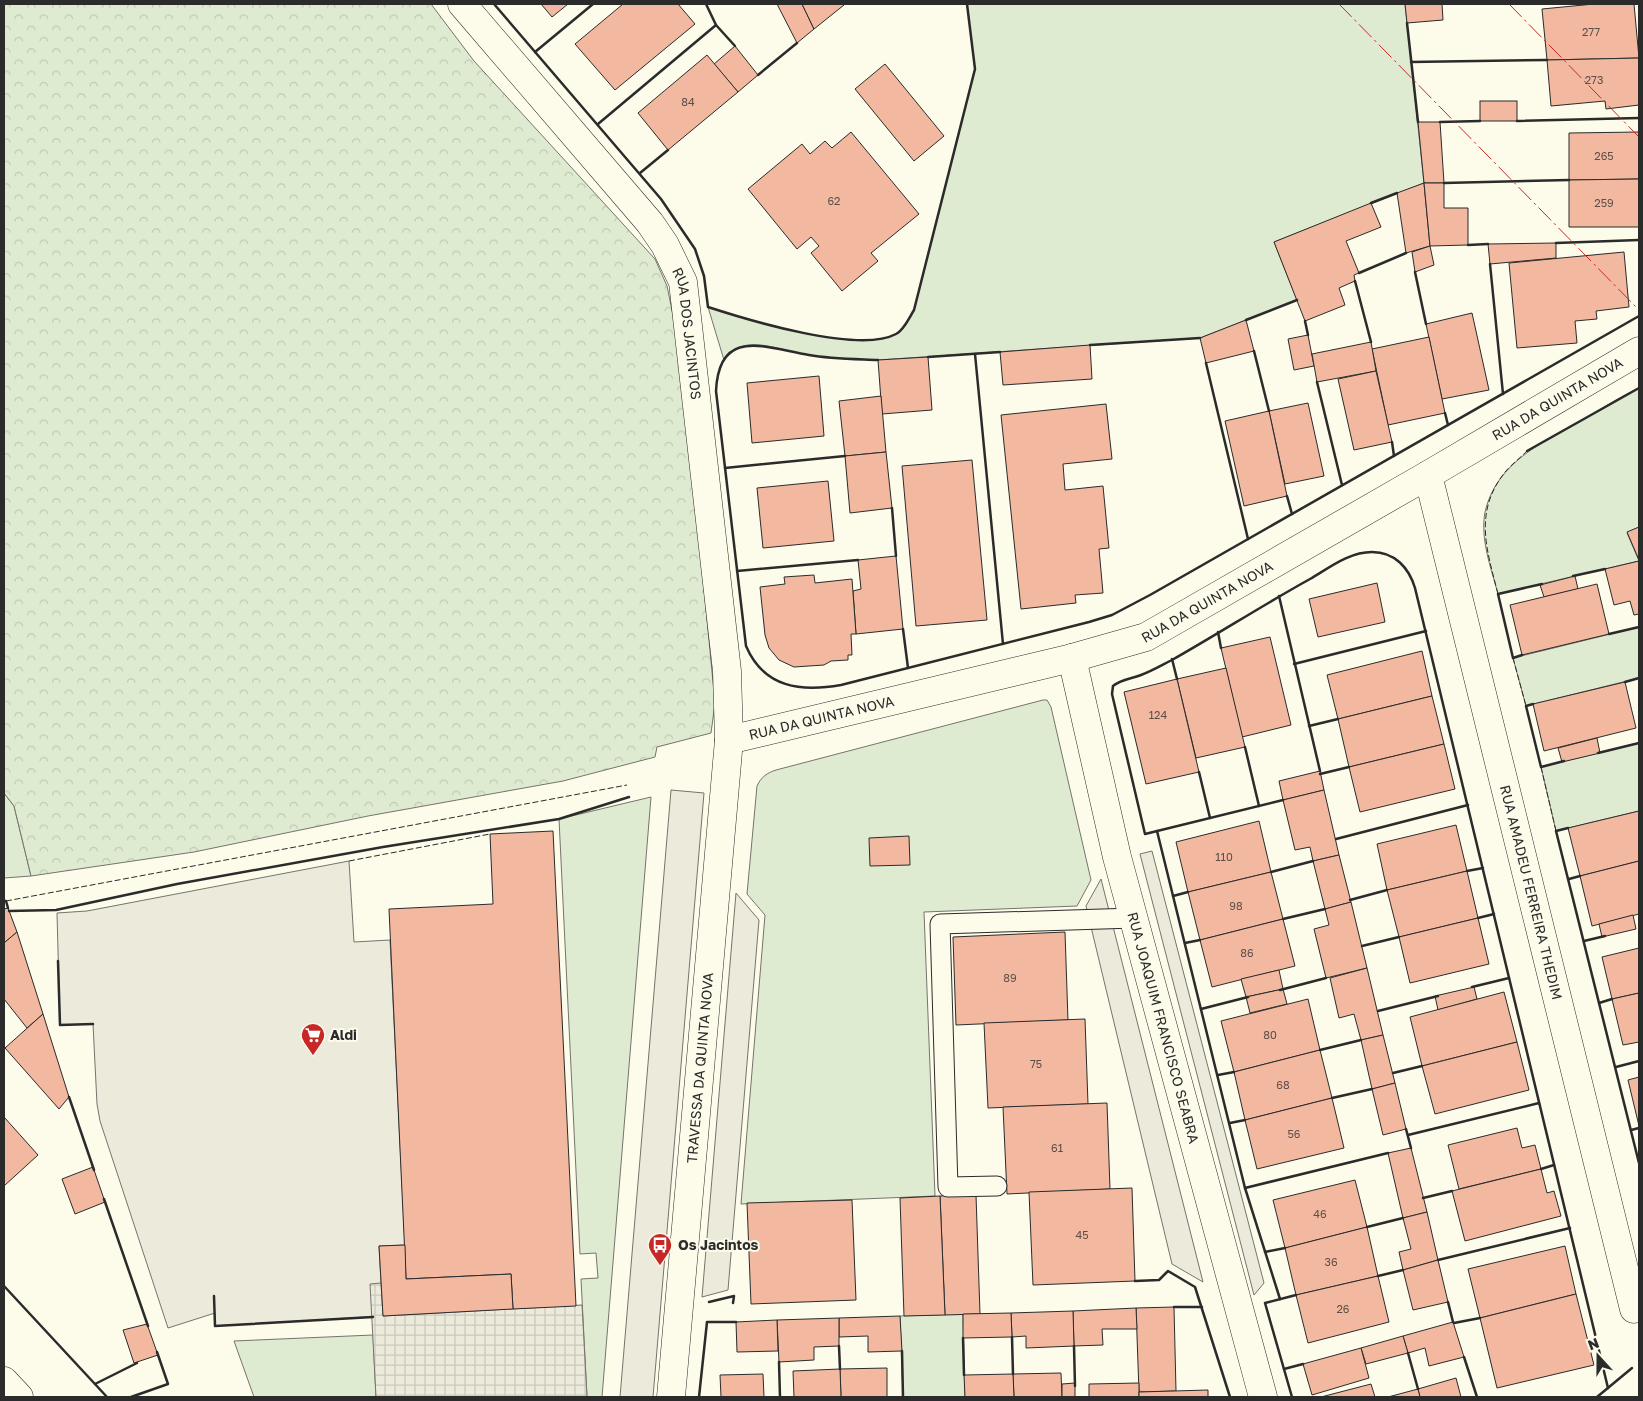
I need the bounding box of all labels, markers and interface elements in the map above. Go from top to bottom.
house number: 277 [1582,25,1600,38]
house number: 273 [1585,73,1603,86]
house number: 84 [681,95,695,108]
house number: 265 [1594,149,1614,162]
house number: 62 [827,194,841,207]
house number: 259 [1594,196,1614,209]
street label: RUA DOS JACINTOS [669,264,705,401]
street label: RUA DA QUINTA NOVA [1489,353,1626,444]
street label: RUA DA QUINTA NOVA [1138,557,1276,646]
street label: RUA DA QUINTA NOVA [747,692,896,743]
house number: 124 [1149,708,1167,721]
street label: RUA AMADEU FERREIRA THEDIM [1497,783,1566,1001]
house number: 110 [1215,850,1233,863]
house number: 98 [1229,899,1243,912]
street label: RUA JOAQUIM FRANCISCO SEABRA [1124,910,1203,1146]
house number: 86 [1240,946,1254,959]
street label: TRAVESSA DA QUINTA NOVA [683,971,716,1164]
house number: 89 [1003,971,1017,984]
supermarket icon: Aldi [300,1022,326,1056]
place label: Aldi [330,1026,357,1043]
house number: 80 [1263,1028,1277,1041]
house number: 75 [1030,1057,1042,1070]
house number: 68 [1276,1078,1290,1091]
house number: 56 [1287,1127,1301,1140]
house number: 61 [1051,1141,1063,1154]
house number: 46 [1313,1207,1327,1220]
house number: 45 [1075,1228,1089,1241]
bus stop icon: Os Jacintos [647,1232,673,1266]
place label: Os Jacintos [678,1236,759,1253]
house number: 36 [1324,1255,1338,1268]
house number: 26 [1336,1302,1350,1315]
north arrow [1573,1331,1623,1381]
text: N [1585,1334,1601,1353]

